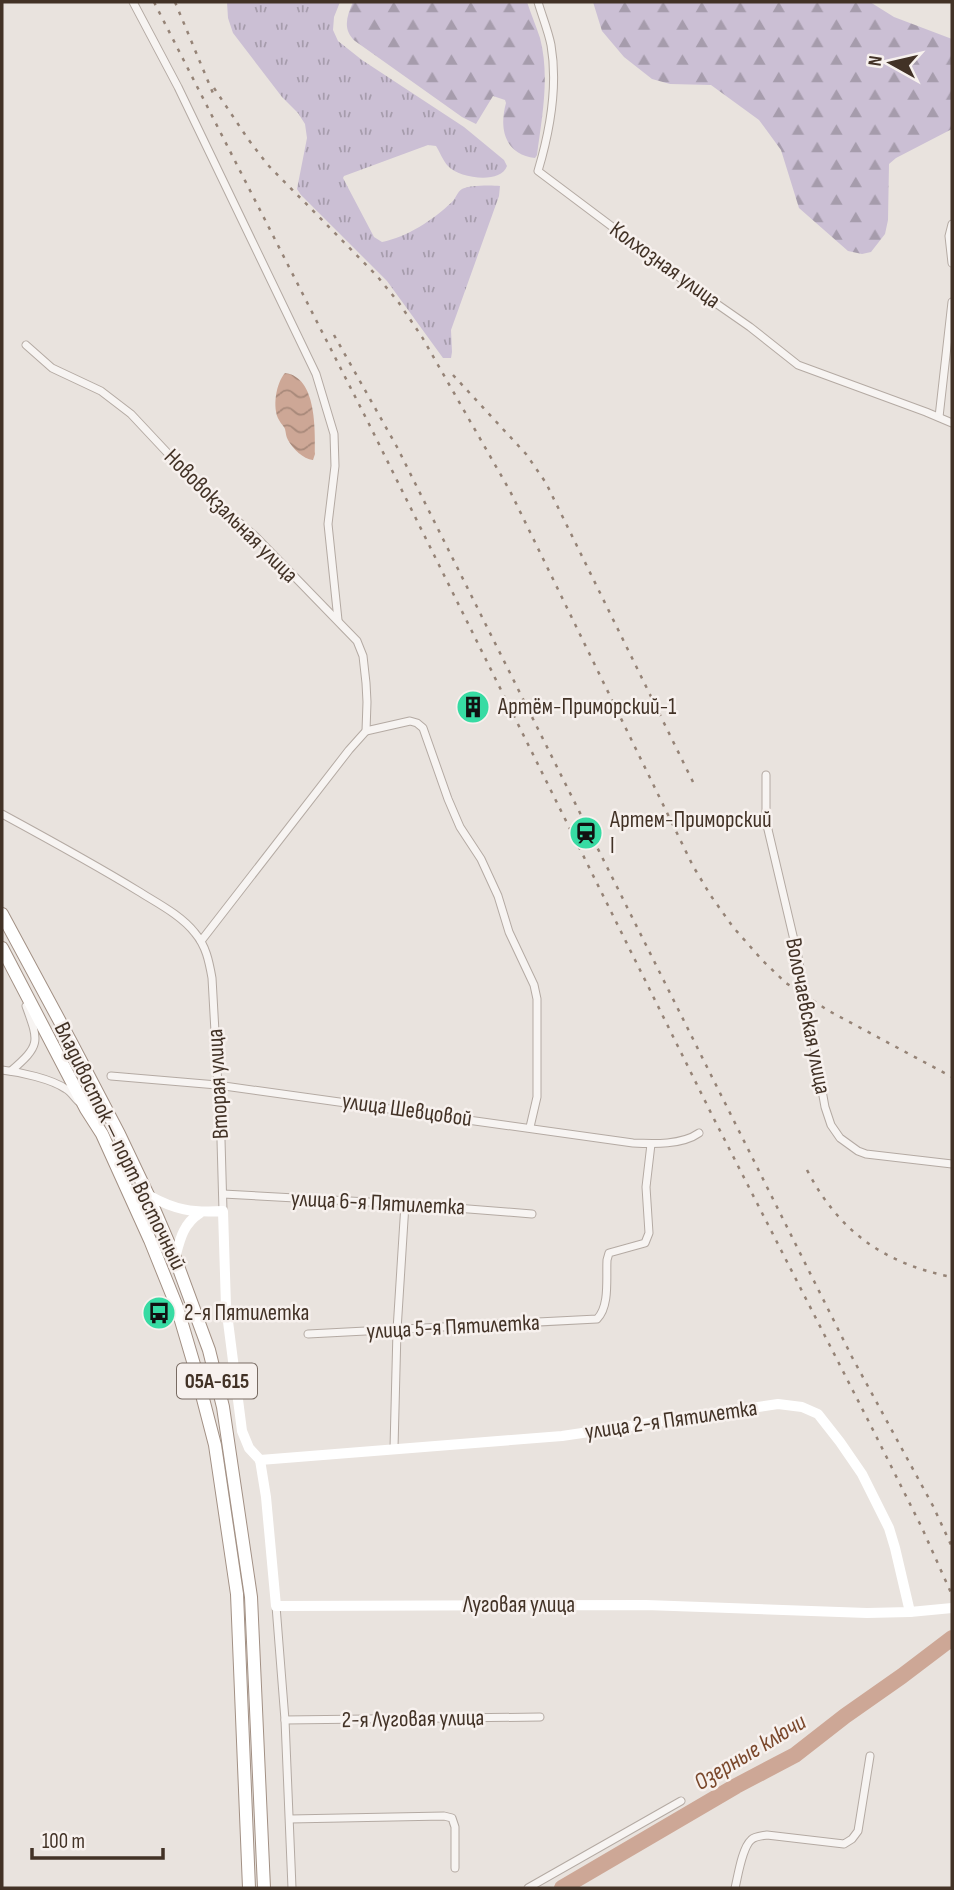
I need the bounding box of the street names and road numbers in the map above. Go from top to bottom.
street label: Колхозная улица [604,215,726,315]
street label: Нововокзальная улица [158,443,304,589]
street label: Волочаевская улица [779,936,837,1096]
street label: Владивосток — порт Восточный [48,1017,192,1275]
street label: Вторая улица [201,1028,235,1140]
street label: улица Шевцовой [340,1087,474,1133]
street label: улица 6-я Пятилетка [290,1184,466,1222]
street label: улица 5-я Пятилетка [366,1308,540,1346]
road number: 05А-615 [177,1364,257,1398]
street label: улица 2-я Пятилетка [583,1394,759,1446]
street label: Луговая улица [462,1591,575,1619]
street label: 2-я Луговая улица [341,1704,485,1734]

